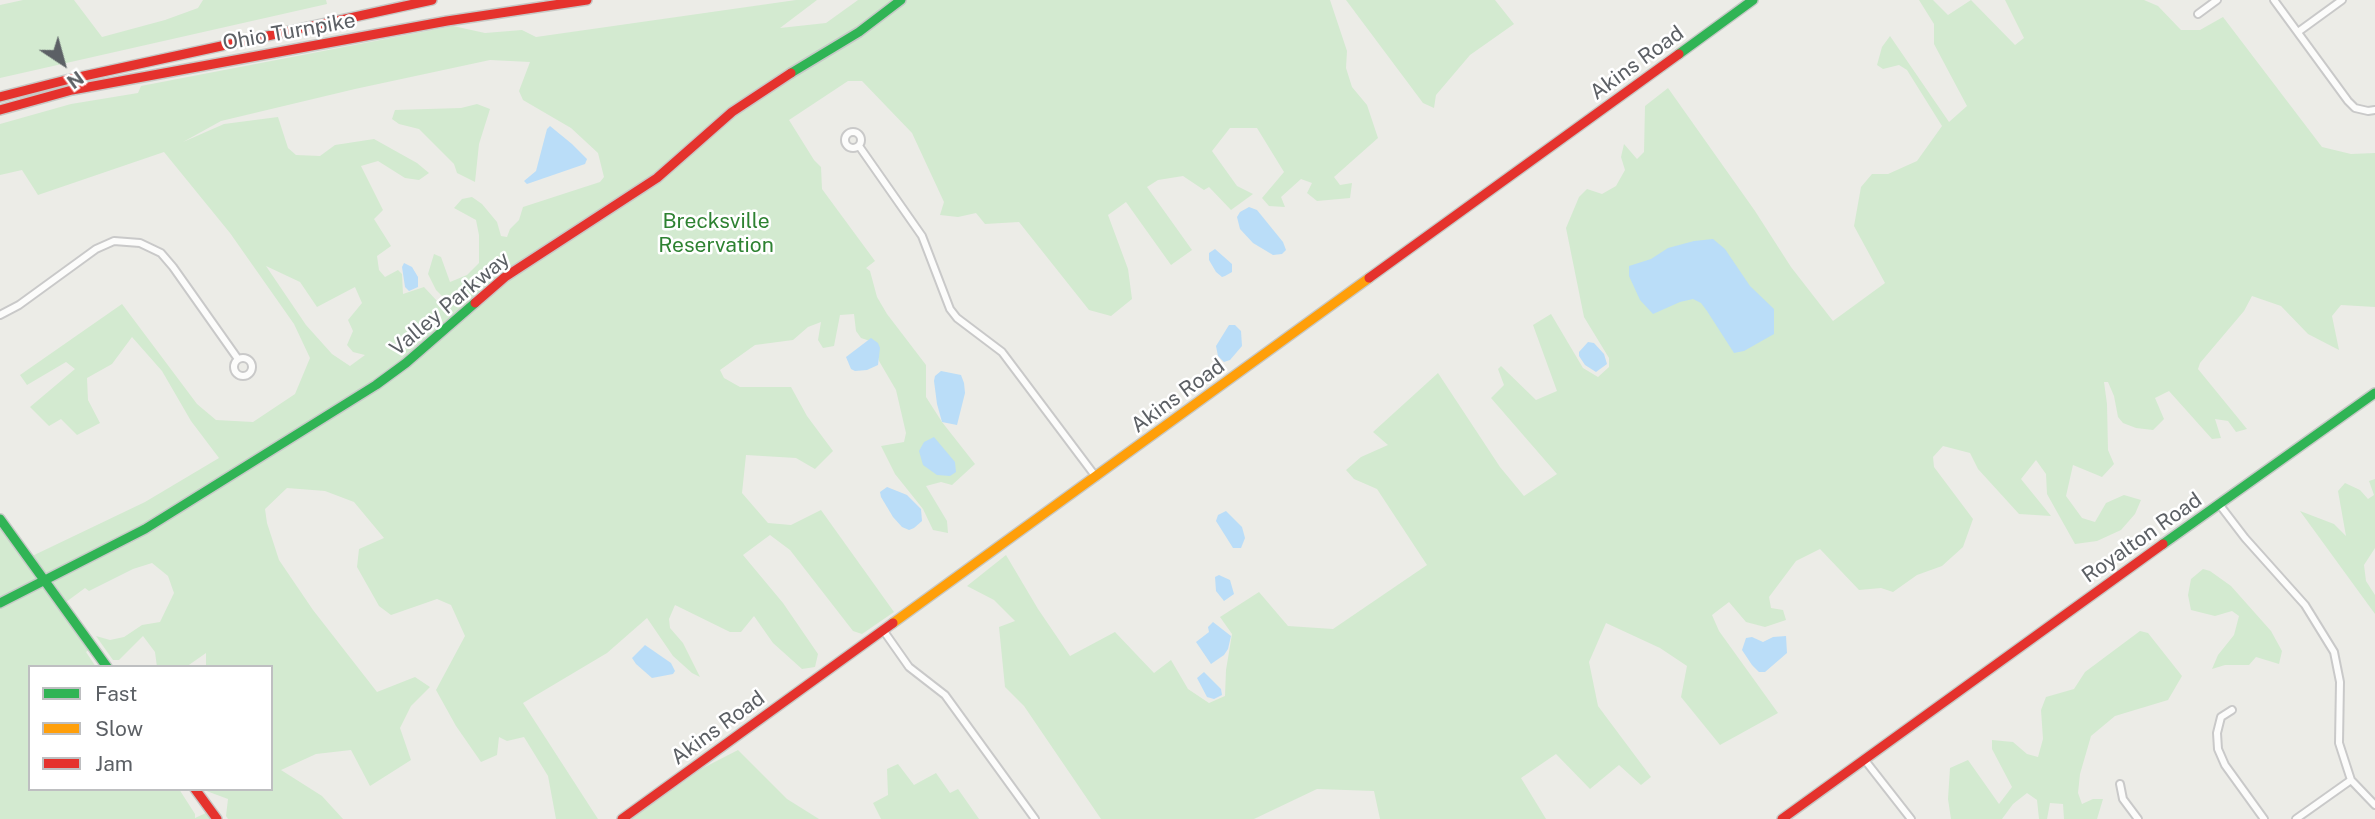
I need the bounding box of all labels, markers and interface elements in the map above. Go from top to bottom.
street label: Ohio Turnpike [221,8,357,56]
street label: Akins Road [1585,21,1689,105]
north arrow [28,28,98,98]
text: N [63,67,88,93]
park label: Brecksville Reservation [658,209,774,259]
street label: Valley Parkway [385,247,515,361]
street label: Akins Road [1126,354,1230,438]
street label: Royalton Road [2077,487,2207,589]
legend [28,665,273,791]
text: Fast [95,681,137,706]
street label: Akins Road [666,686,770,770]
text: Slow [95,716,143,741]
text: Jam [95,751,133,776]

